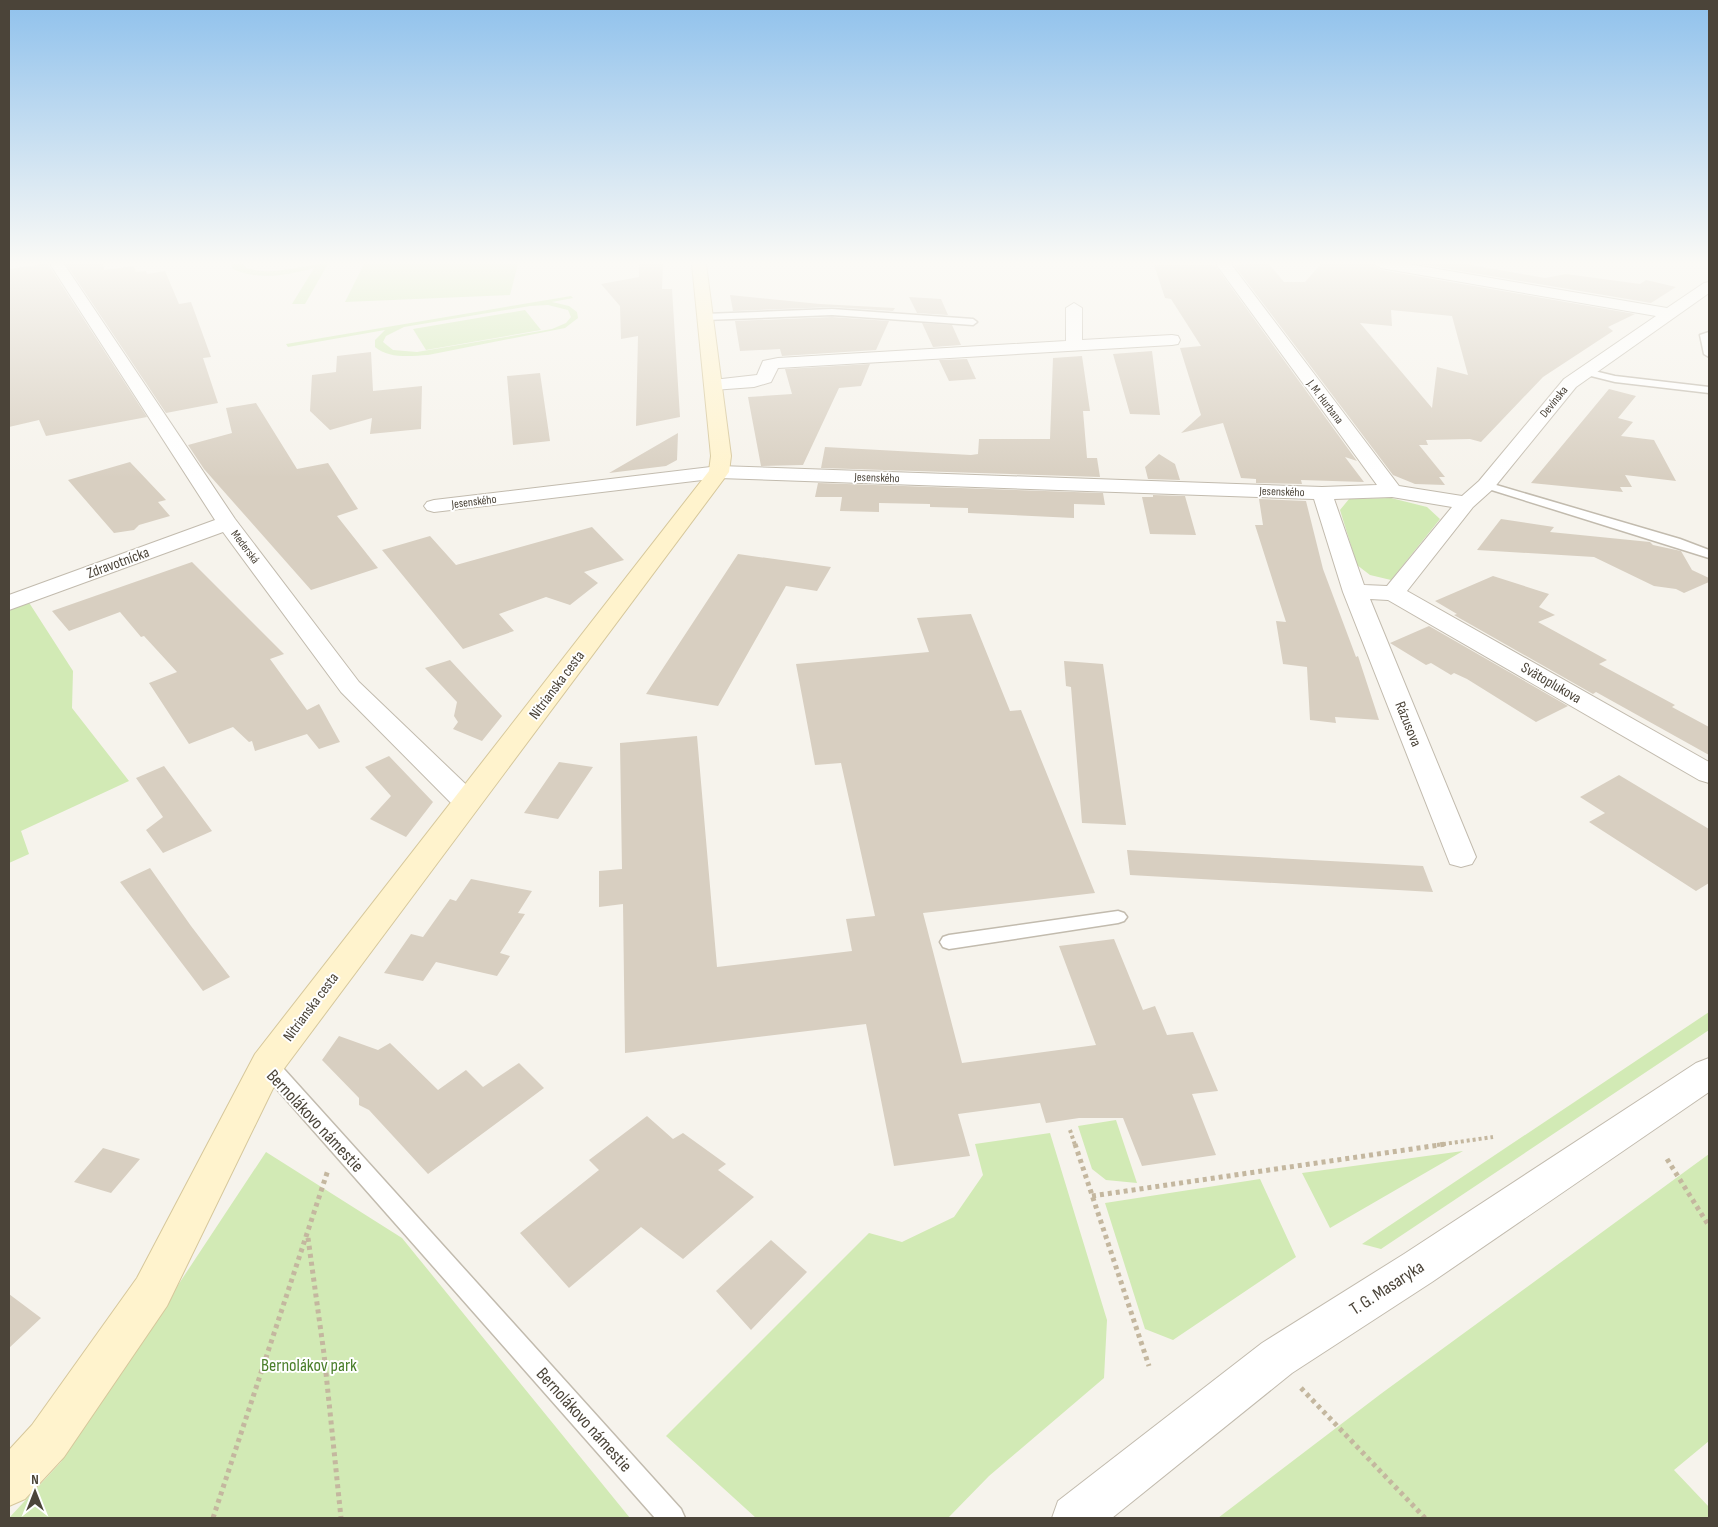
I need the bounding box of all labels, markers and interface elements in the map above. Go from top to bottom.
street label: J. M. Hurbana [1303,376,1347,427]
street label: Devínska [1537,383,1571,421]
street label: Jesenského [853,470,900,486]
street label: Jesenského [1258,484,1305,500]
street label: Jesenského [450,492,497,512]
street label: Mederská [227,527,263,567]
street label: Zdravotnícka [84,543,152,583]
street label: Nitrianska cesta [525,647,589,723]
street label: Svätoplukova [1517,658,1585,708]
street label: Rázusova [1390,699,1426,750]
street label: Nitrianska cesta [279,969,343,1045]
street label: Bernolákovo námestie [262,1065,368,1177]
street label: T. G. Masaryka [1346,1256,1428,1320]
park label: Bernolákov park [261,1355,357,1376]
street label: Bernolákovo námestie [532,1364,636,1476]
north arrow [10,1467,60,1517]
text: N [31,1471,39,1488]

